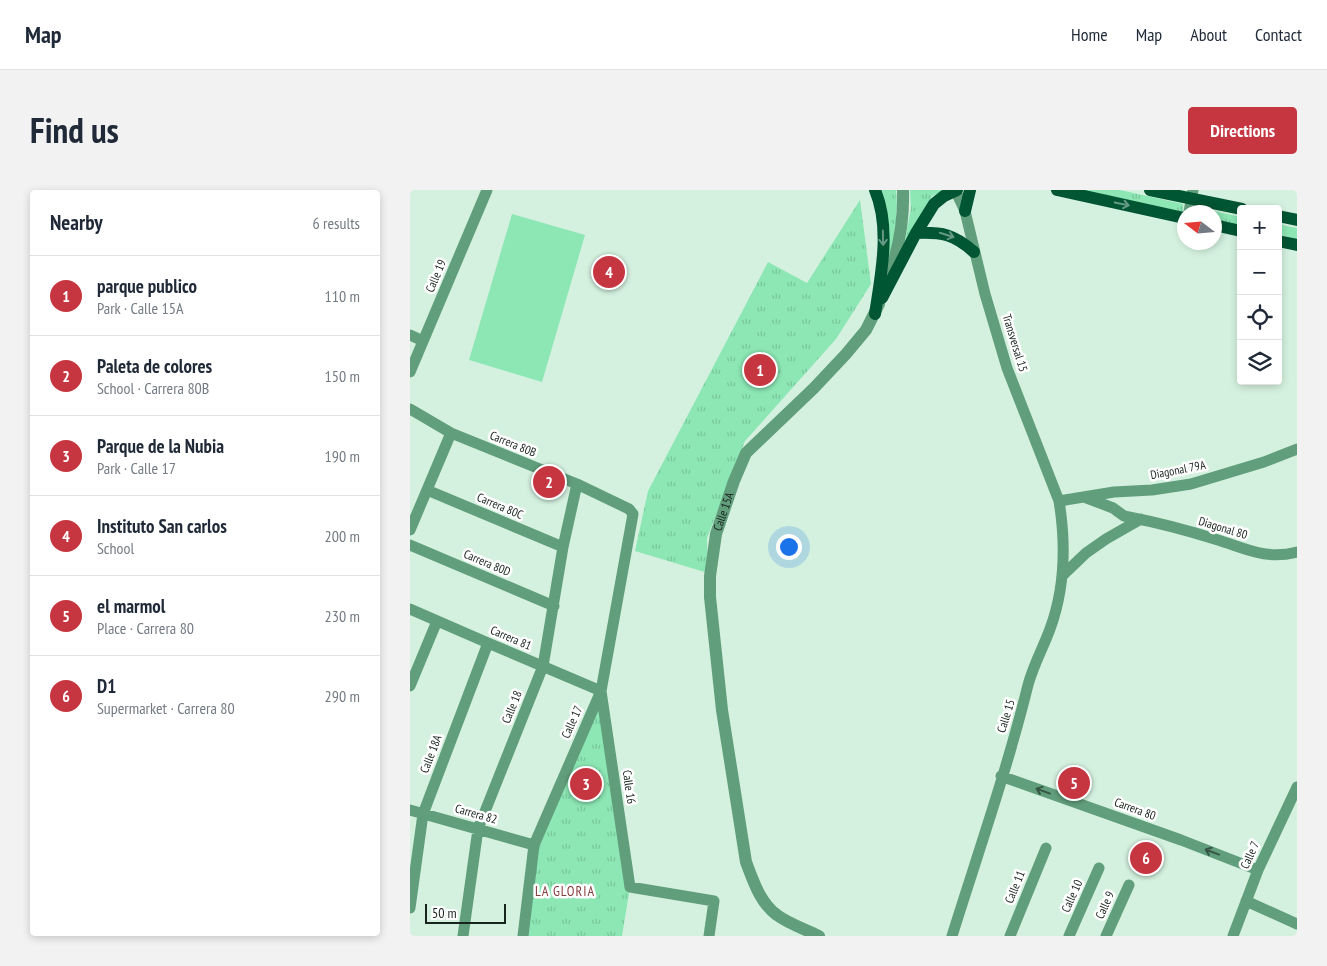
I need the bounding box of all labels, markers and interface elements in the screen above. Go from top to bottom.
text: Map [25,19,62,50]
text: Home [1071,23,1108,46]
text: Map [1136,23,1162,46]
text: About [1190,23,1227,46]
text: Contact [1255,23,1302,46]
text: Find us [30,107,119,153]
button: Directions [1188,107,1297,154]
one-way arrow [1113,200,1129,209]
north arrow [1177,205,1222,250]
map controls [1237,205,1282,385]
button: + [1237,205,1282,250]
text: Nearby [50,209,103,236]
text: 6 results [313,213,360,233]
one-way arrow [878,230,888,246]
one-way arrow [939,231,955,241]
button: − [1237,250,1282,295]
pin: 4 [593,253,625,291]
street label: Calle 19 [422,257,449,294]
text: parque publico [97,274,197,298]
text: 1 [62,286,70,306]
text: 110 m [325,286,360,306]
button: locate [1237,295,1282,340]
text: Park · Calle 15A [97,298,184,318]
street label: Transversal 15 [1000,312,1031,374]
button: layers [1237,340,1282,385]
pin: 1 [744,351,776,389]
text: Paleta de colores [97,354,212,378]
text: 2 [62,366,70,386]
text: 150 m [325,366,360,386]
text: School · Carrera 80B [97,378,209,398]
street label: Carrera 80B [488,427,539,460]
text: Parque de la Nubia [97,434,224,458]
text: 3 [62,446,70,466]
text: 190 m [325,446,360,466]
street label: Diagonal 79A [1149,457,1207,482]
text: Park · Calle 17 [97,458,176,478]
pin: 2 [533,463,565,501]
street label: Carrera 80C [475,489,526,522]
street label: Calle 15A [710,490,737,533]
street label: Diagonal 80 [1197,513,1249,542]
text: Instituto San carlos [97,514,227,538]
text: 4 [62,526,70,546]
text: 200 m [325,526,360,546]
your location [776,534,802,560]
text: School [97,538,134,558]
street label: Carrera 80D [462,546,513,579]
text: el marmol [97,594,165,618]
text: 5 [62,606,70,626]
text: 230 m [325,606,360,626]
text: Place · Carrera 80 [97,618,194,638]
street label: Carrera 81 [488,622,534,653]
text: D1 [97,674,116,698]
text: 6 [62,686,70,706]
text: 290 m [325,686,360,706]
street label: Calle 18 [498,688,525,725]
street label: Calle 15 [993,697,1018,734]
text: Supermarket · Carrera 80 [97,698,235,718]
street label: Calle 17 [558,703,585,740]
street label: Calle 18A [416,732,445,775]
pin: 5 [1058,764,1090,802]
pin: 3 [570,765,602,803]
street label: Calle 16 [620,769,639,805]
one-way arrow [1036,786,1051,795]
street label: Carrera 80 [1112,794,1158,823]
street label: Carrera 82 [453,800,499,827]
pin: 6 [1130,839,1162,877]
street label: Calle 7 [1237,839,1262,871]
one-way arrow [1205,847,1220,856]
street label: Calle 11 [1001,868,1028,905]
street label: Calle 10 [1058,877,1085,914]
district label: LA GLORIA [535,882,595,900]
street label: Calle 9 [1092,889,1117,921]
scale bar [425,901,506,924]
text: 50 m [432,904,457,922]

